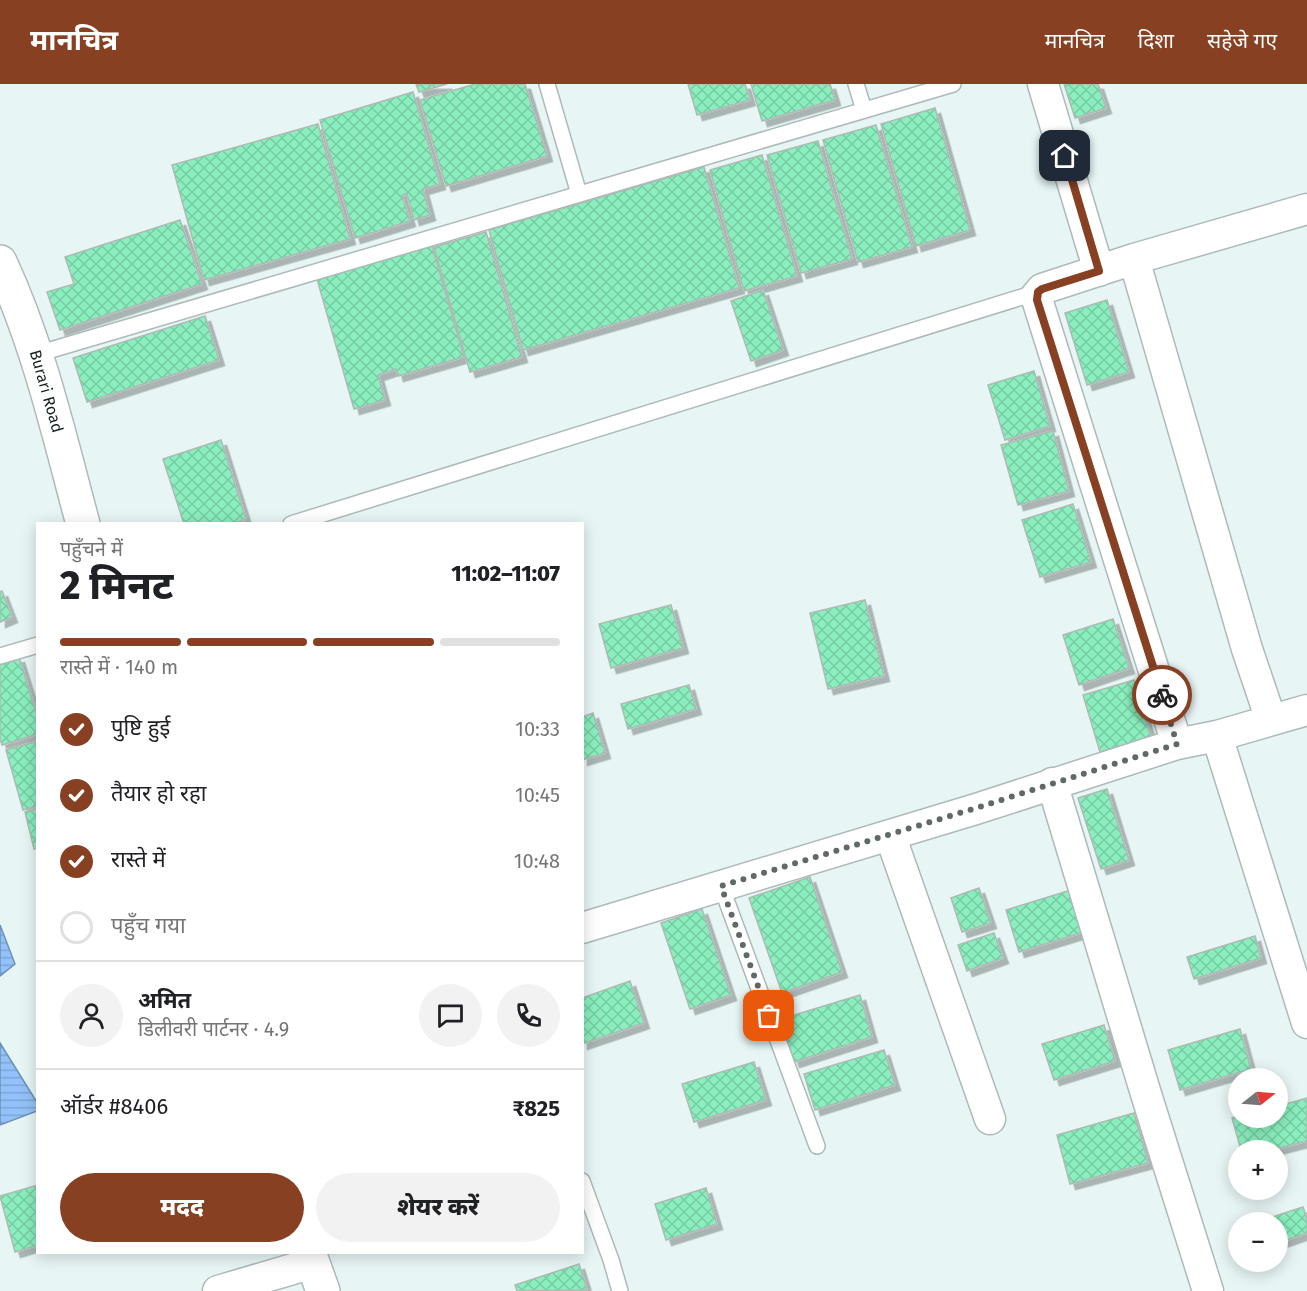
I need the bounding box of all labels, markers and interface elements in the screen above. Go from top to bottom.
text: मानचित्र [30,24,118,57]
text: मानचित्र [1045,28,1105,54]
text: दिशा [1138,28,1174,54]
text: सहेजे गए [1207,28,1277,54]
pin [1039,130,1090,181]
icon: home [1048,139,1081,172]
street label: Burari Road [26,348,67,435]
text: पहुँचने में [60,537,123,561]
text: 11:02–11:07 [451,560,560,587]
text: 2 मिनट [60,563,173,609]
text: रास्ते में · 140 m [60,655,178,679]
courier [1132,665,1192,725]
icon: bike [1146,679,1179,712]
icon: check [60,713,93,746]
text: पुष्टि हुई [111,714,170,741]
text: 10:33 [515,717,560,741]
icon: check [60,779,93,812]
text: तैयार हो रहा [111,780,206,807]
text: 10:45 [515,783,560,807]
icon: check [60,845,93,878]
text: रास्ते में [111,846,166,873]
text: 10:48 [514,849,560,873]
text: पहुँच गया [111,912,186,939]
button: person [60,984,123,1047]
button: chat [419,984,482,1047]
button: phone [497,984,560,1047]
text: अमित [138,987,191,1014]
pin [743,990,794,1041]
icon: bag [752,999,785,1032]
text: डिलीवरी पार्टनर · 4.9 [138,1017,289,1041]
north arrow [1228,1068,1288,1128]
map controls [1228,1068,1288,1272]
text: ऑर्डर #8406 [60,1093,168,1120]
text: ₹825 [513,1095,560,1122]
button: + [1228,1140,1288,1200]
button: मदद [60,1173,304,1242]
button: शेयर करें [316,1173,560,1242]
button: − [1228,1212,1288,1272]

